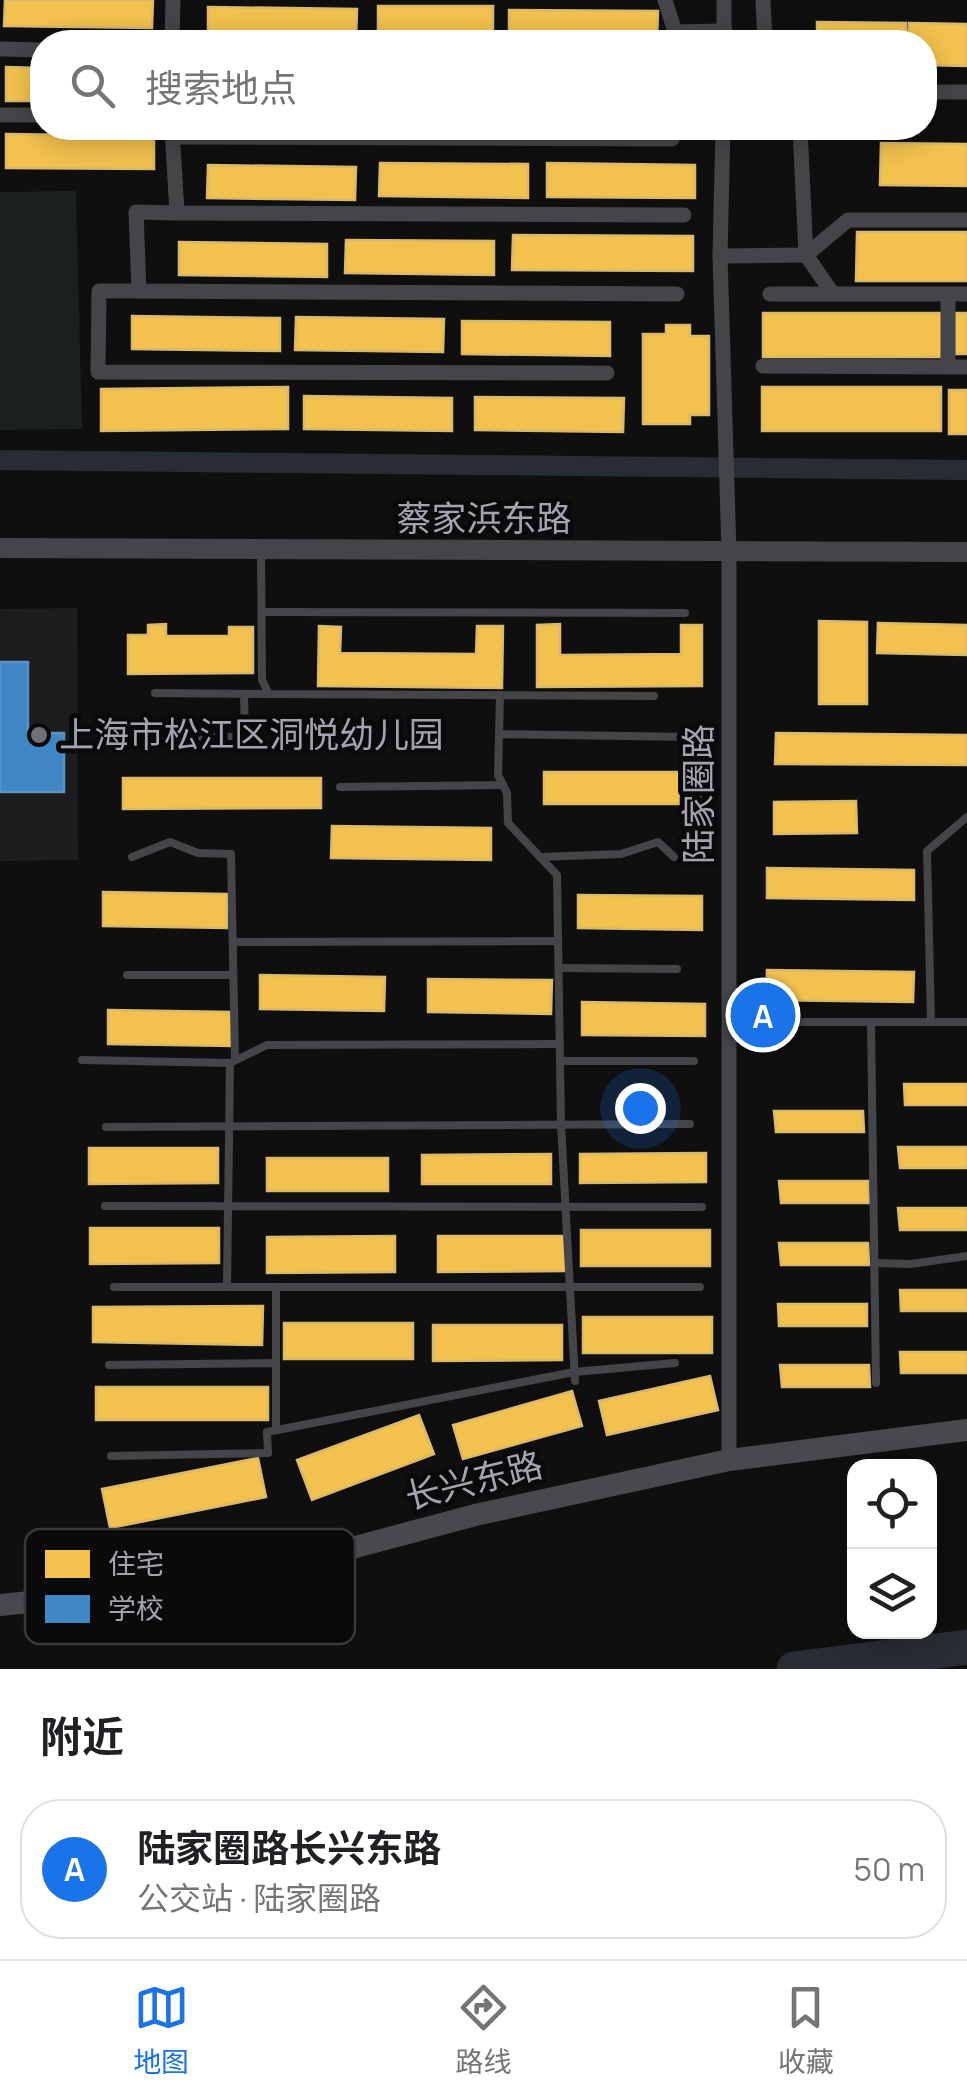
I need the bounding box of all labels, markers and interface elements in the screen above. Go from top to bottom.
search box [30,30,937,140]
icon: search [65,58,120,113]
text: 搜索地点 [145,61,297,113]
street label: 蔡家浜东路 [396,494,572,542]
place label: 上海市松江区洞悦幼儿园 [59,710,444,758]
marker: 上海市松江区洞悦幼儿园 [28,724,50,746]
street label: 陆家圈路 [674,724,722,864]
pin: A [730,978,796,1052]
your location [615,1083,666,1134]
street label: 长兴东路 [400,1440,547,1520]
map controls [847,1459,937,1639]
button: locate [847,1459,937,1549]
legend [25,1529,355,1644]
text: 住宅 [108,1544,164,1582]
button: layers [847,1549,937,1639]
text: 学校 [108,1589,164,1627]
text: 附近 [40,1707,124,1765]
text: 陆家圈路长兴东路 [137,1821,441,1873]
text: A [64,1847,85,1891]
text: 50 m [853,1847,925,1891]
text: 公交站 · 陆家圈路 [137,1876,381,1920]
tab: 地图 [133,1980,189,2080]
tab: 路线 [455,1980,512,2080]
tab: 收藏 [778,1980,834,2080]

